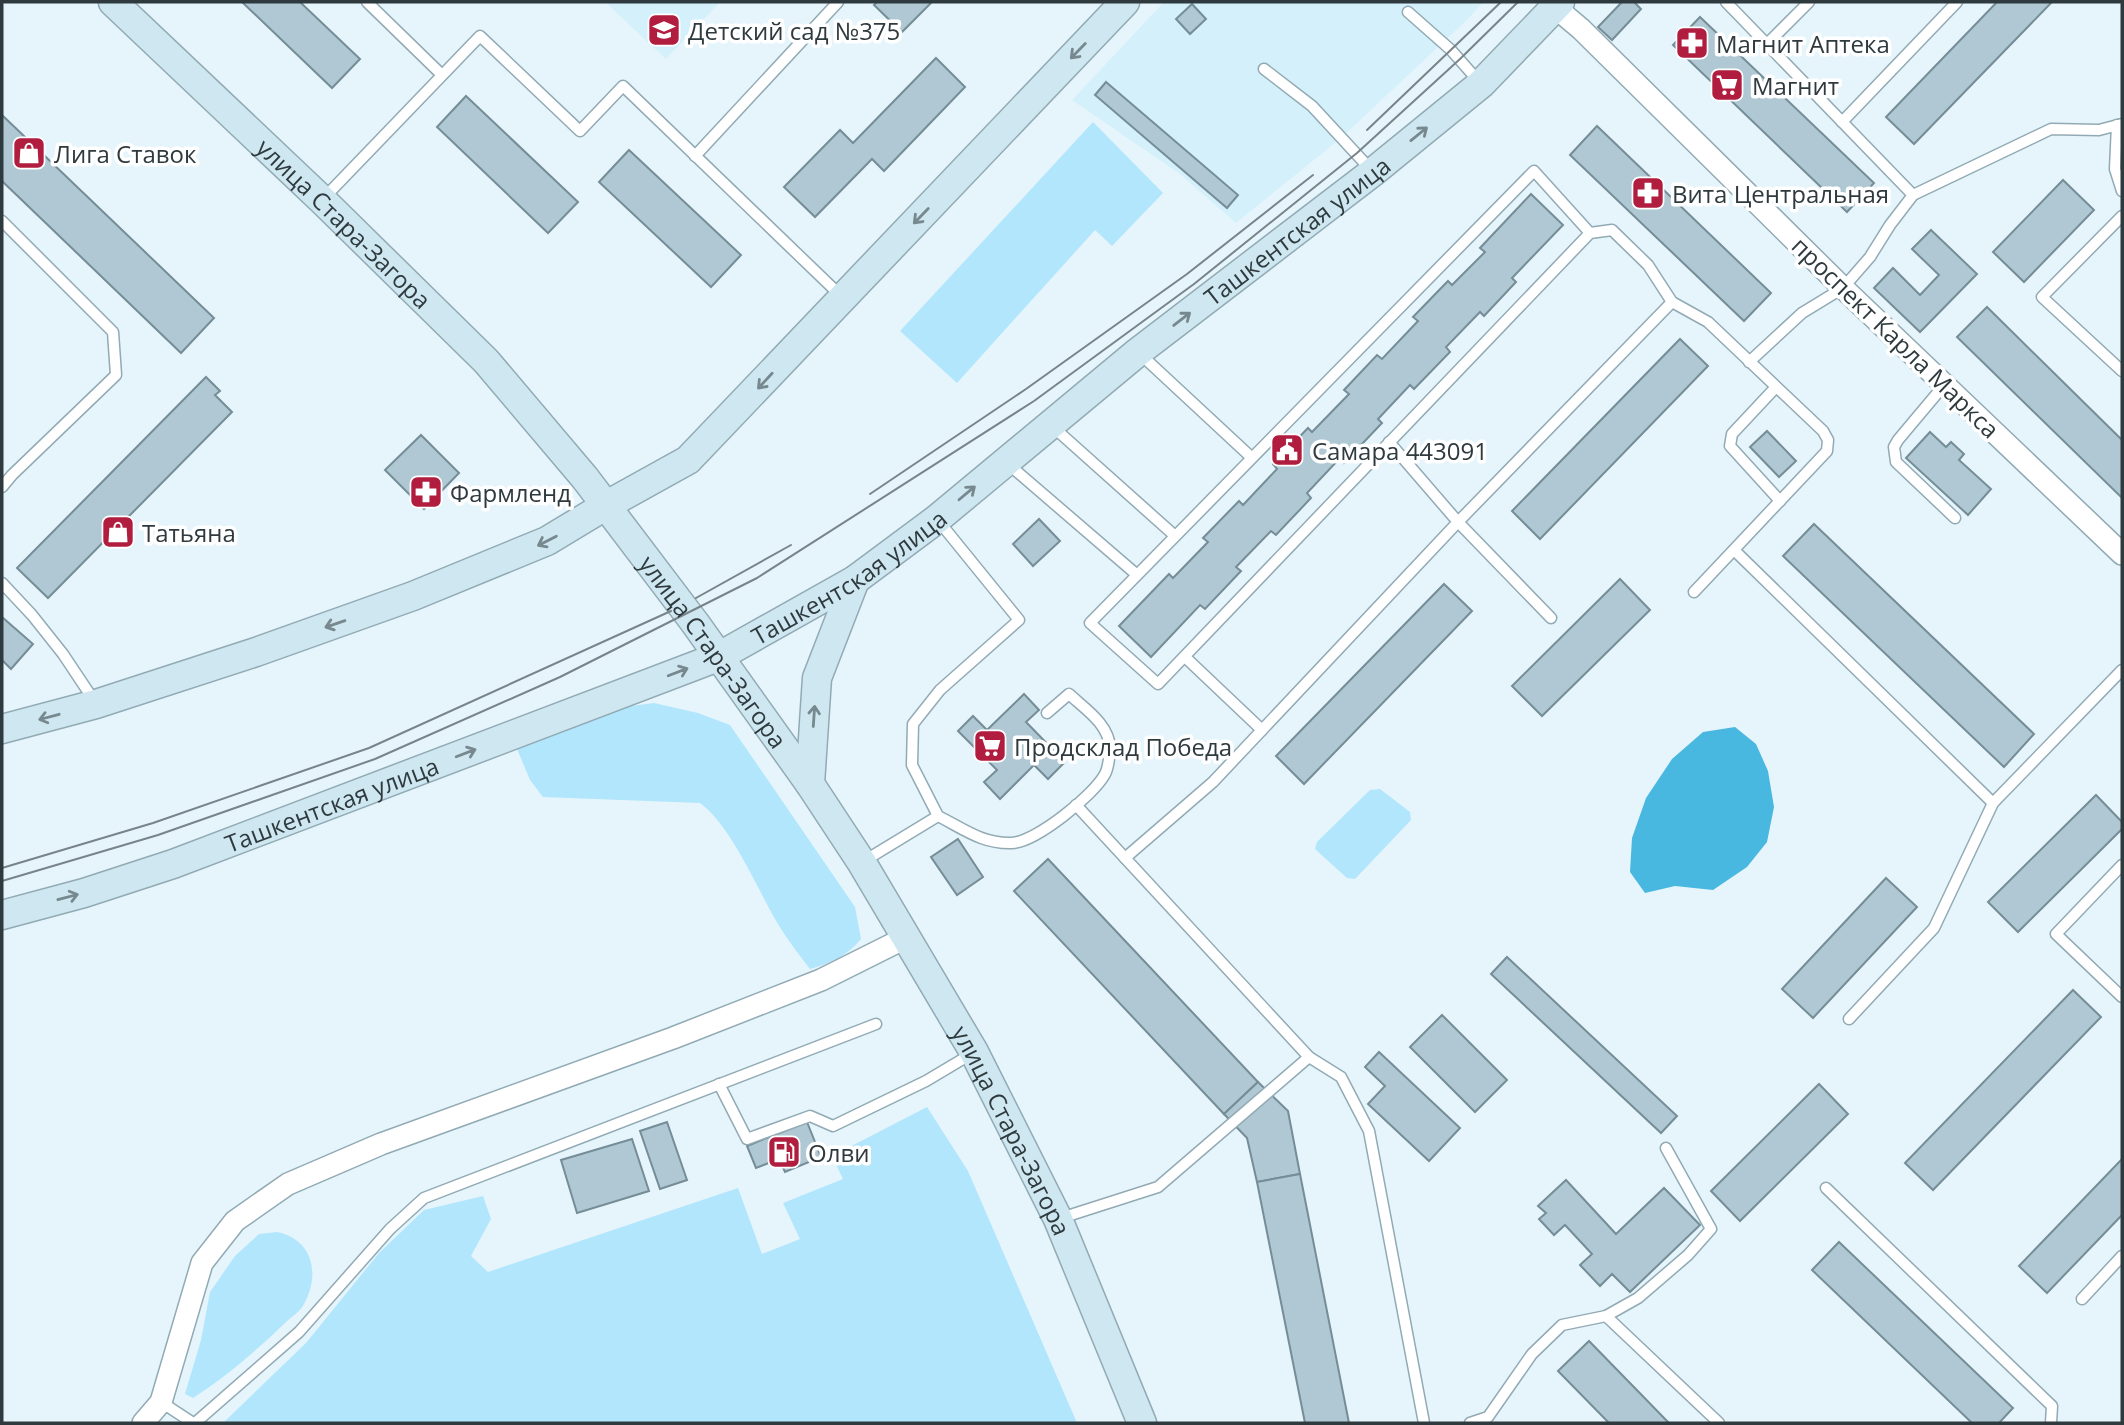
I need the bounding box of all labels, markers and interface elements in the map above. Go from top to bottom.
school or university icon: Детский сад №375 [645,11,683,49]
place label: Детский сад №375 [688,14,900,47]
pharmacy icon: Магнит Аптека [1673,24,1711,62]
place label: Магнит Аптека [1716,27,1890,60]
one-way arrow [1070,42,1086,60]
supermarket icon: Магнит [1708,66,1746,104]
place label: Магнит [1752,69,1839,102]
one-way arrow [1410,126,1428,142]
street label: улица Стара-Загора [250,131,439,315]
shop icon: Лига Ставок [10,134,48,172]
place label: Лига Ставок [54,137,197,170]
street label: Ташкентская улица [1197,148,1397,312]
pharmacy icon: Вита Центральная [1629,174,1667,212]
place label: Вита Центральная [1672,177,1889,210]
one-way arrow [913,207,930,224]
street label: проспект Карла Маркса [1785,229,2007,445]
one-way arrow [1172,311,1190,326]
one-way arrow [756,372,773,389]
public building icon: Самара 443091 [1268,431,1306,469]
place label: Самара 443091 [1312,434,1488,467]
pharmacy icon: Фармленд [407,473,445,511]
place label: Фармленд [450,476,571,509]
one-way arrow [958,485,976,501]
street label: Ташкентская улица [745,502,953,652]
shop icon: Татьяна [99,513,137,551]
place label: Татьяна [142,516,236,549]
one-way arrow [537,534,557,548]
street label: улица Стара-Загора [633,548,795,754]
one-way arrow [324,618,346,631]
one-way arrow [667,665,689,678]
one-way arrow [808,705,821,728]
one-way arrow [38,711,61,724]
supermarket icon: Продсклад Победа [971,727,1009,765]
place label: Продсклад Победа [1014,730,1232,763]
one-way arrow [454,746,476,759]
street label: Ташкентская улица [220,748,443,859]
one-way arrow [56,890,78,903]
street label: улица Стара-Загора [945,1019,1079,1240]
fuel station icon: Олви [765,1133,803,1171]
place label: Олви [808,1136,869,1169]

